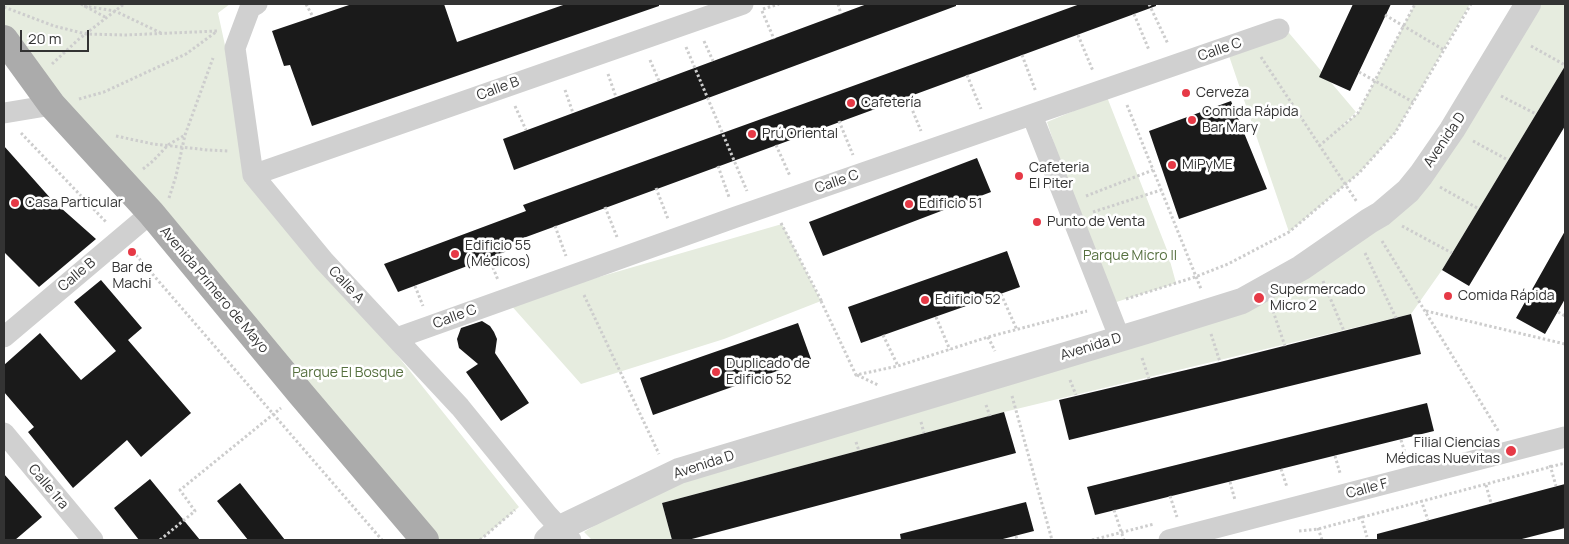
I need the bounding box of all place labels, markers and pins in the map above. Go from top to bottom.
place label: Cerveza [1196,85,1249,101]
marker: Cerveza [1180,87,1192,99]
place label: Cafetería [861,95,921,111]
marker: Cafetería [845,97,857,109]
place label: Comida Rápida Bar Mary [1202,104,1299,136]
marker: Comida Rápida Bar Mary [1186,114,1198,126]
place label: Prú Oriental [762,126,838,142]
marker: Prú Oriental [746,128,758,140]
place label: MiPyME [1182,157,1233,173]
marker: MiPyME [1166,159,1178,171]
place label: Cafeteria El Piter [1029,160,1089,192]
marker: Cafeteria El Piter [1013,170,1025,182]
place label: Casa Particular [25,195,123,211]
place label: Edificio 51 [919,196,982,212]
marker: Casa Particular [9,197,21,209]
marker: Edificio 51 [903,198,915,210]
place label: Punto de Venta [1047,214,1145,230]
marker: Punto de Venta [1031,216,1043,228]
place label: Edificio 55 (Médicos) [465,238,531,270]
marker: Bar de Machi [126,246,138,258]
marker: Edificio 55 (Médicos) [449,248,461,260]
place label: Bar de Machi [112,260,152,292]
place label: Supermercado Micro 2 [1270,282,1365,314]
place label: Comida Rápida [1458,288,1555,304]
marker: Comida Rápida [1442,290,1454,302]
marker: Supermercado Micro 2 [1252,291,1266,305]
place label: Edificio 52 [935,292,1001,308]
marker: Edificio 52 [919,294,931,306]
place label: Duplicado de Edificio 52 [726,356,810,388]
marker: Duplicado de Edificio 52 [710,366,722,378]
place label: Filial Ciencias Médicas Nuevitas [1386,435,1500,468]
marker: Filial Ciencias Médicas Nuevitas [1504,444,1518,458]

